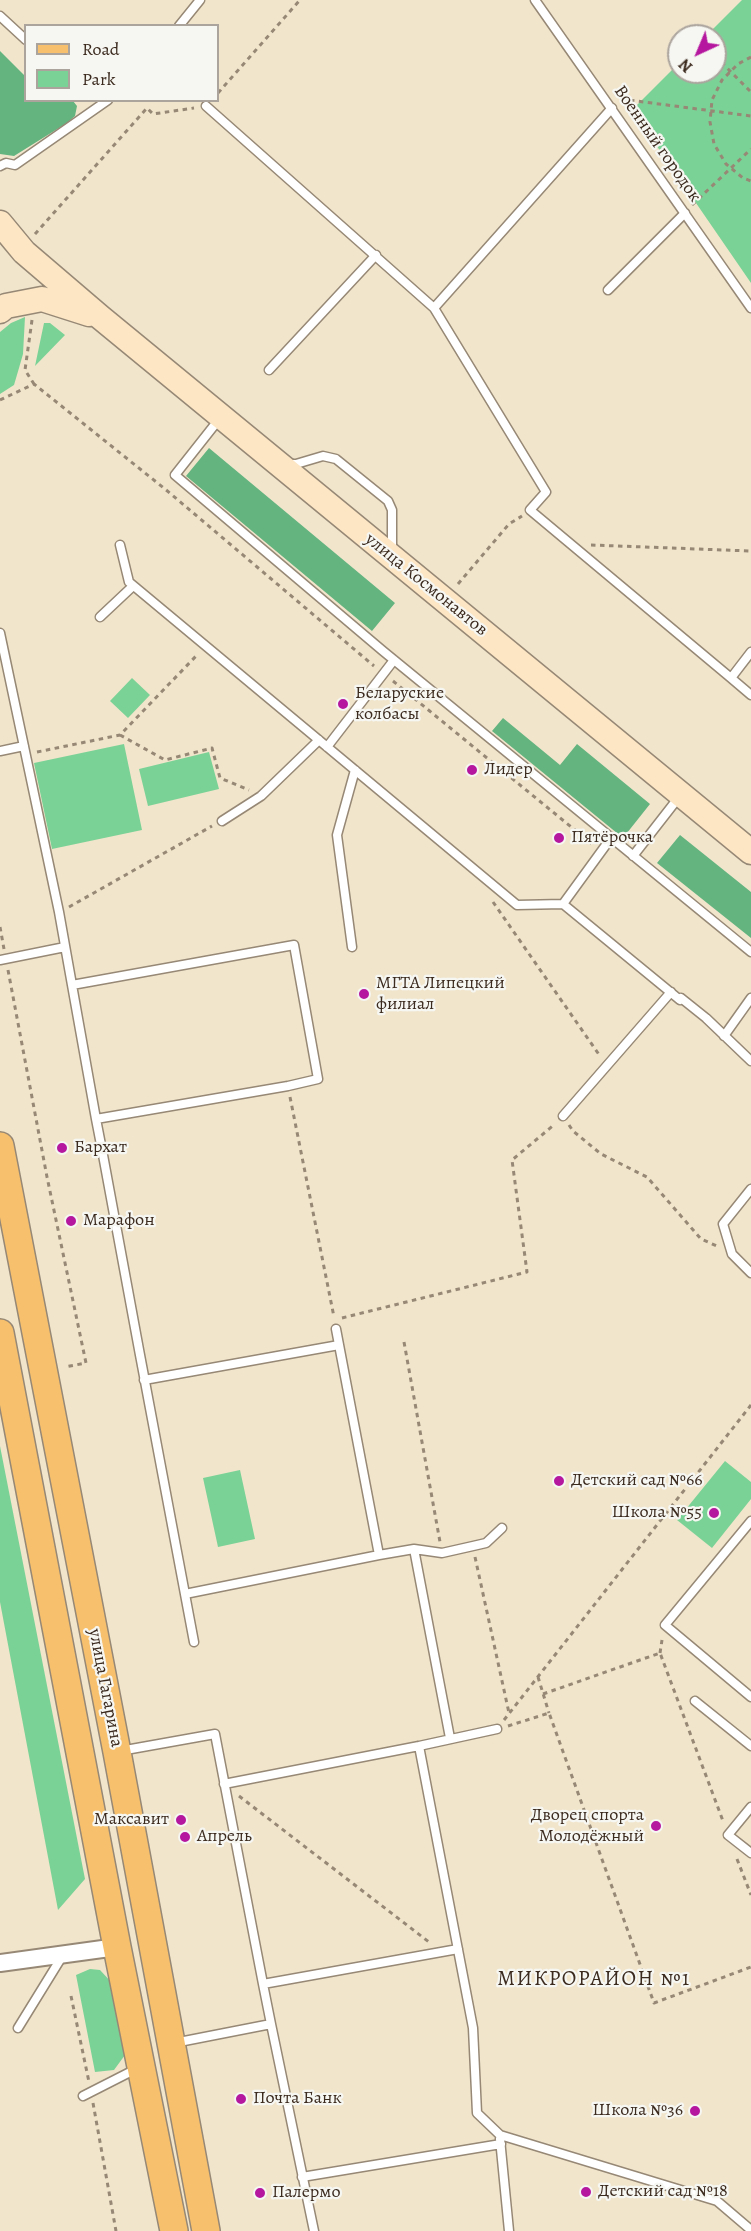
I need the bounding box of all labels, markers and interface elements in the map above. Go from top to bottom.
legend [24,24,219,102]
north arrow [667,24,727,84]
text: Road [82,37,119,61]
text: N [674,54,698,77]
text: Park [82,67,116,91]
street label: Военный городок [609,82,705,206]
street label: улица Космонавтов [360,529,492,641]
place label: Беларуские колбасы [355,683,444,726]
marker: Беларуские колбасы [336,697,350,711]
place label: Лидер [484,759,533,781]
marker: Лидер [465,763,479,777]
place label: Пятёрочка [571,827,653,849]
marker: Пятёрочка [552,831,566,845]
place label: МГТА Липецкий филиал [376,973,505,1016]
marker: МГТА Липецкий филиал [357,987,371,1001]
place label: Бархат [74,1137,127,1159]
marker: Бархат [55,1141,69,1155]
place label: Марафон [83,1210,155,1232]
marker: Марафон [64,1214,78,1228]
place label: Детский сад №66 [571,1470,703,1492]
marker: Детский сад №66 [552,1474,566,1488]
place label: Школа №55 [611,1502,702,1524]
marker: Школа №55 [707,1506,721,1520]
street label: улица Гагарина [83,1627,127,1749]
place label: Дворец спорта Молодёжный [531,1805,644,1848]
place label: Максавит [94,1809,169,1831]
marker: Максавит [174,1813,188,1827]
marker: Дворец спорта Молодёжный [649,1819,663,1833]
place label: Апрель [197,1826,252,1848]
marker: Апрель [178,1830,192,1844]
district label: МИКРОРАЙОН №1 [497,1967,691,1993]
place label: Почта Банк [253,2088,342,2110]
marker: Почта Банк [234,2092,248,2106]
place label: Школа №36 [592,2100,683,2122]
marker: Школа №36 [688,2104,702,2118]
place label: Детский сад №18 [598,2181,728,2203]
place label: Палермо [272,2182,341,2204]
marker: Детский сад №18 [579,2185,593,2199]
marker: Палермо [253,2186,267,2200]

